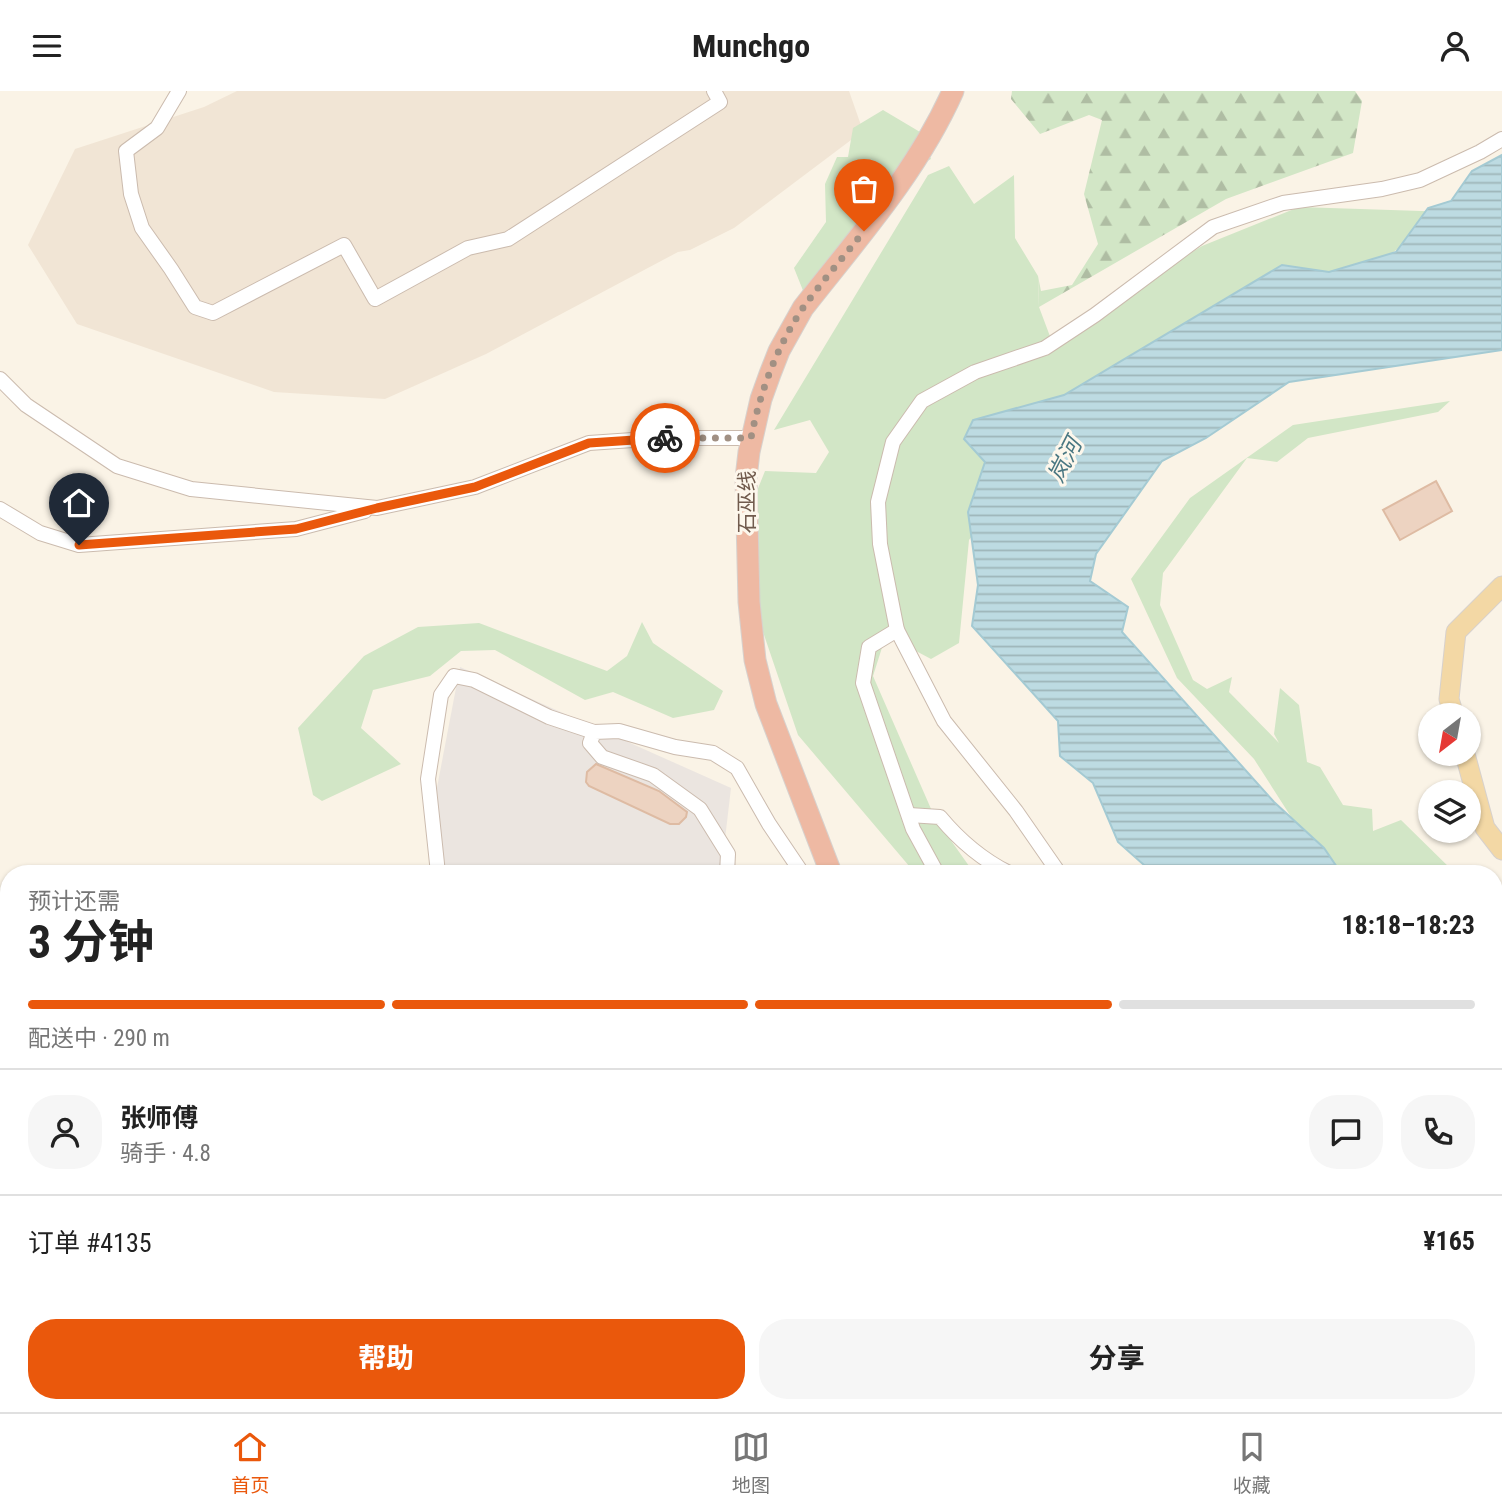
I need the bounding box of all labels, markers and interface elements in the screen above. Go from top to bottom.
icon: menu [28,27,66,65]
text: Munchgo [692,27,810,65]
icon: person [1436,27,1474,65]
pin [834,159,894,231]
icon: bag [845,170,883,208]
courier [630,403,700,473]
icon: bike [646,419,684,457]
water label: 岚河 [1043,430,1089,487]
street label: 石巫线 [735,471,759,534]
pin [49,473,109,545]
icon: home [60,484,98,522]
north arrow [1418,703,1480,767]
map controls [1418,703,1481,843]
button: layers [1418,780,1481,843]
text: 预计还需 [28,888,120,915]
text: 18:18–18:23 [1341,910,1475,940]
text: 3 分钟 [28,915,154,969]
text: 配送中 · 290 m [28,1025,170,1052]
button: person [28,1095,102,1169]
button: chat [1309,1095,1383,1169]
button: phone [1401,1095,1475,1169]
text: 张师傅 [120,1103,198,1133]
text: 骑手 · 4.8 [120,1140,211,1167]
text: ¥165 [1423,1226,1475,1256]
text: 订单 #4135 [28,1228,152,1258]
button: 帮助 [28,1319,745,1399]
button: 分享 [759,1319,1475,1399]
tab: 首页 [231,1428,269,1497]
tab: 地图 [732,1428,770,1497]
tab: 收藏 [1233,1428,1271,1497]

